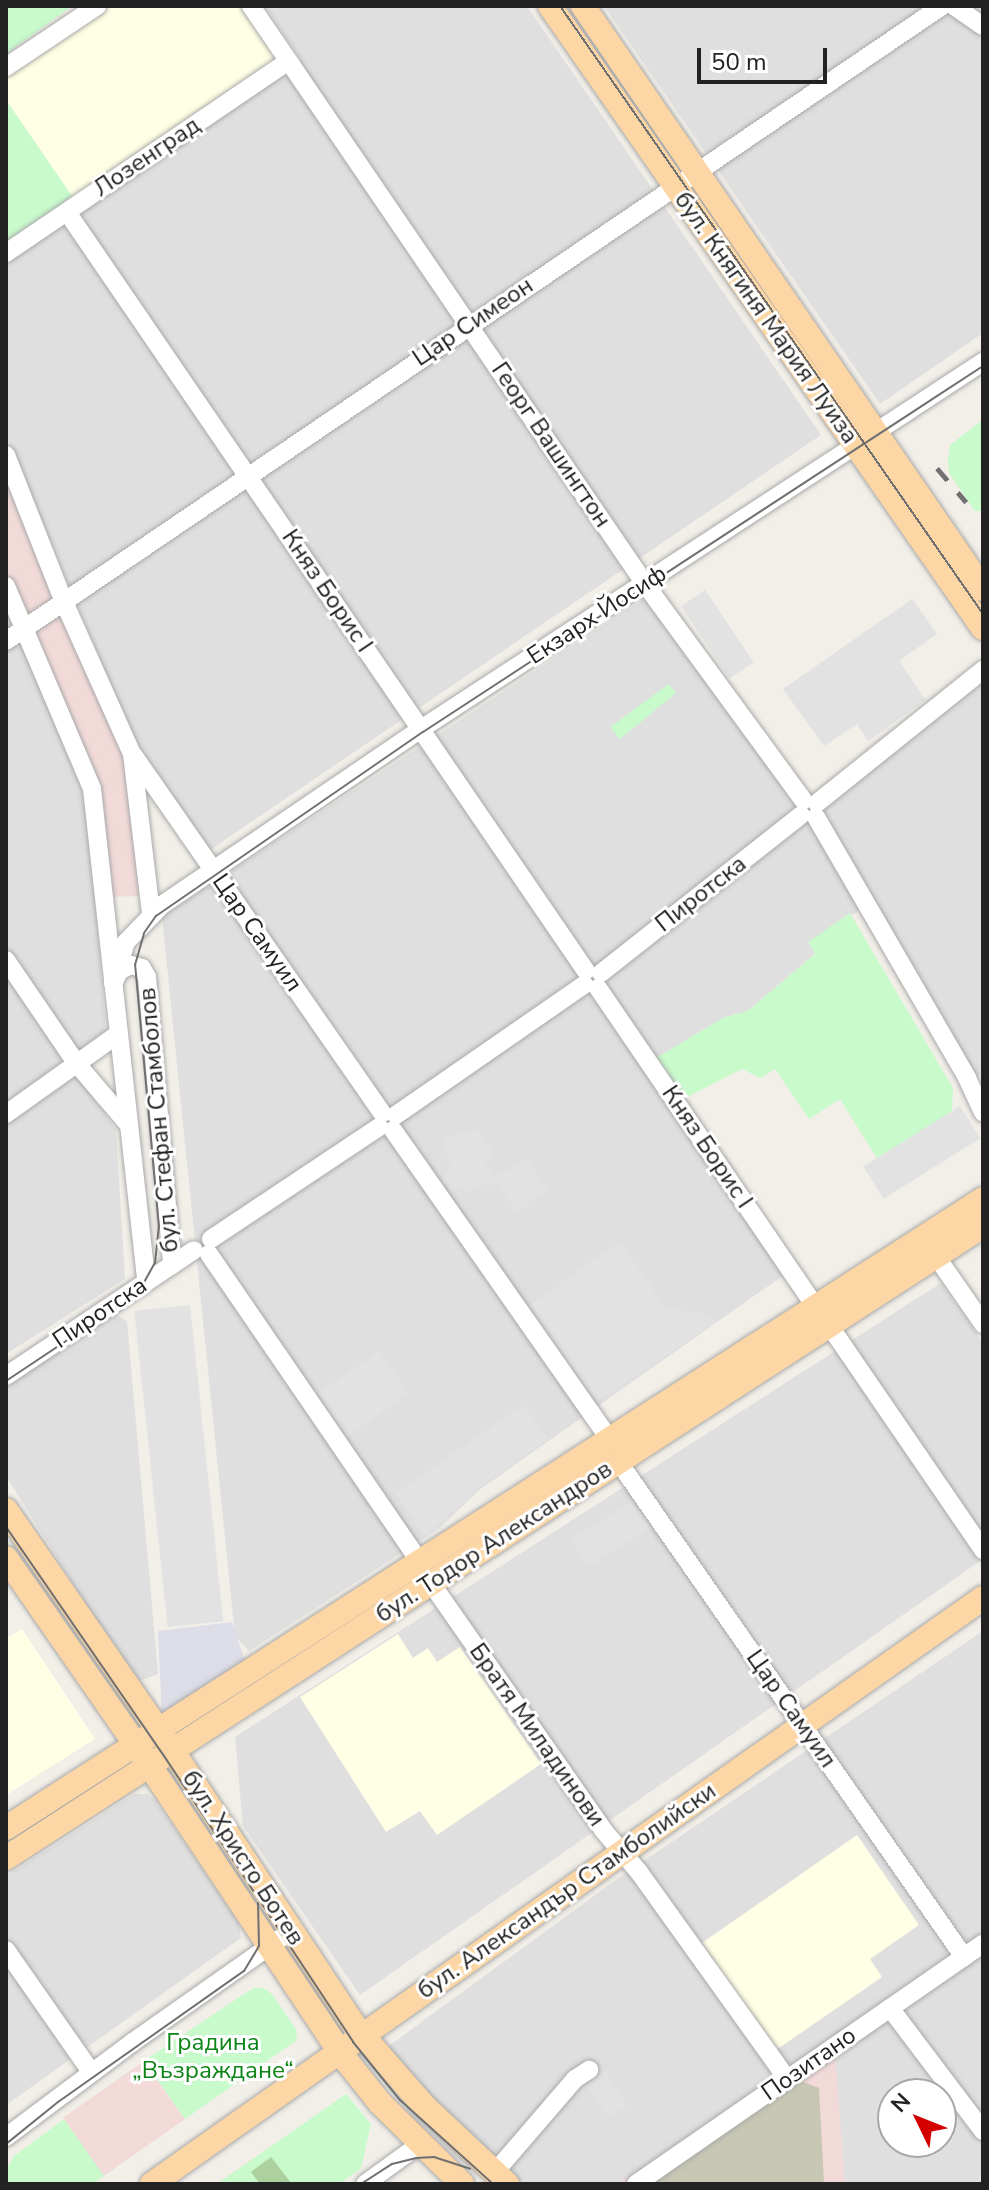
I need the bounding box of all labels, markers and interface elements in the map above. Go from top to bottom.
scale bar [701,32,831,82]
text: 50 m [711,46,767,78]
street label: Лозенград [88,111,206,203]
street label: бул. Княгиня Мария Луиза [668,187,864,449]
street label: Цар Симеон [407,271,539,373]
street label: Георг Вашингтон [485,357,617,533]
street label: Княз Борис I [275,524,379,658]
street label: Екзарх Йосиф [522,559,672,671]
street label: Пиротска [650,850,752,938]
street label: Цар Самуил [206,868,308,998]
street label: бул. Стефан Стамболов [133,986,185,1254]
street label: Княз Борис I [655,1080,759,1214]
street label: Пиротска [47,1271,153,1355]
street label: бул. Тодор Александров [371,1455,617,1629]
street label: Братя Миладинови [463,1638,611,1832]
street label: Цар Самуил [740,1644,842,1774]
street label: бул. Христо Ботев [176,1765,310,1951]
street label: бул. Александър Стамболийски [412,1777,722,2005]
street label: Позитано [756,2021,862,2107]
park label: Градина „Възраждане“ [132,2029,294,2085]
north arrow [877,2078,957,2158]
text: N [884,2087,917,2119]

